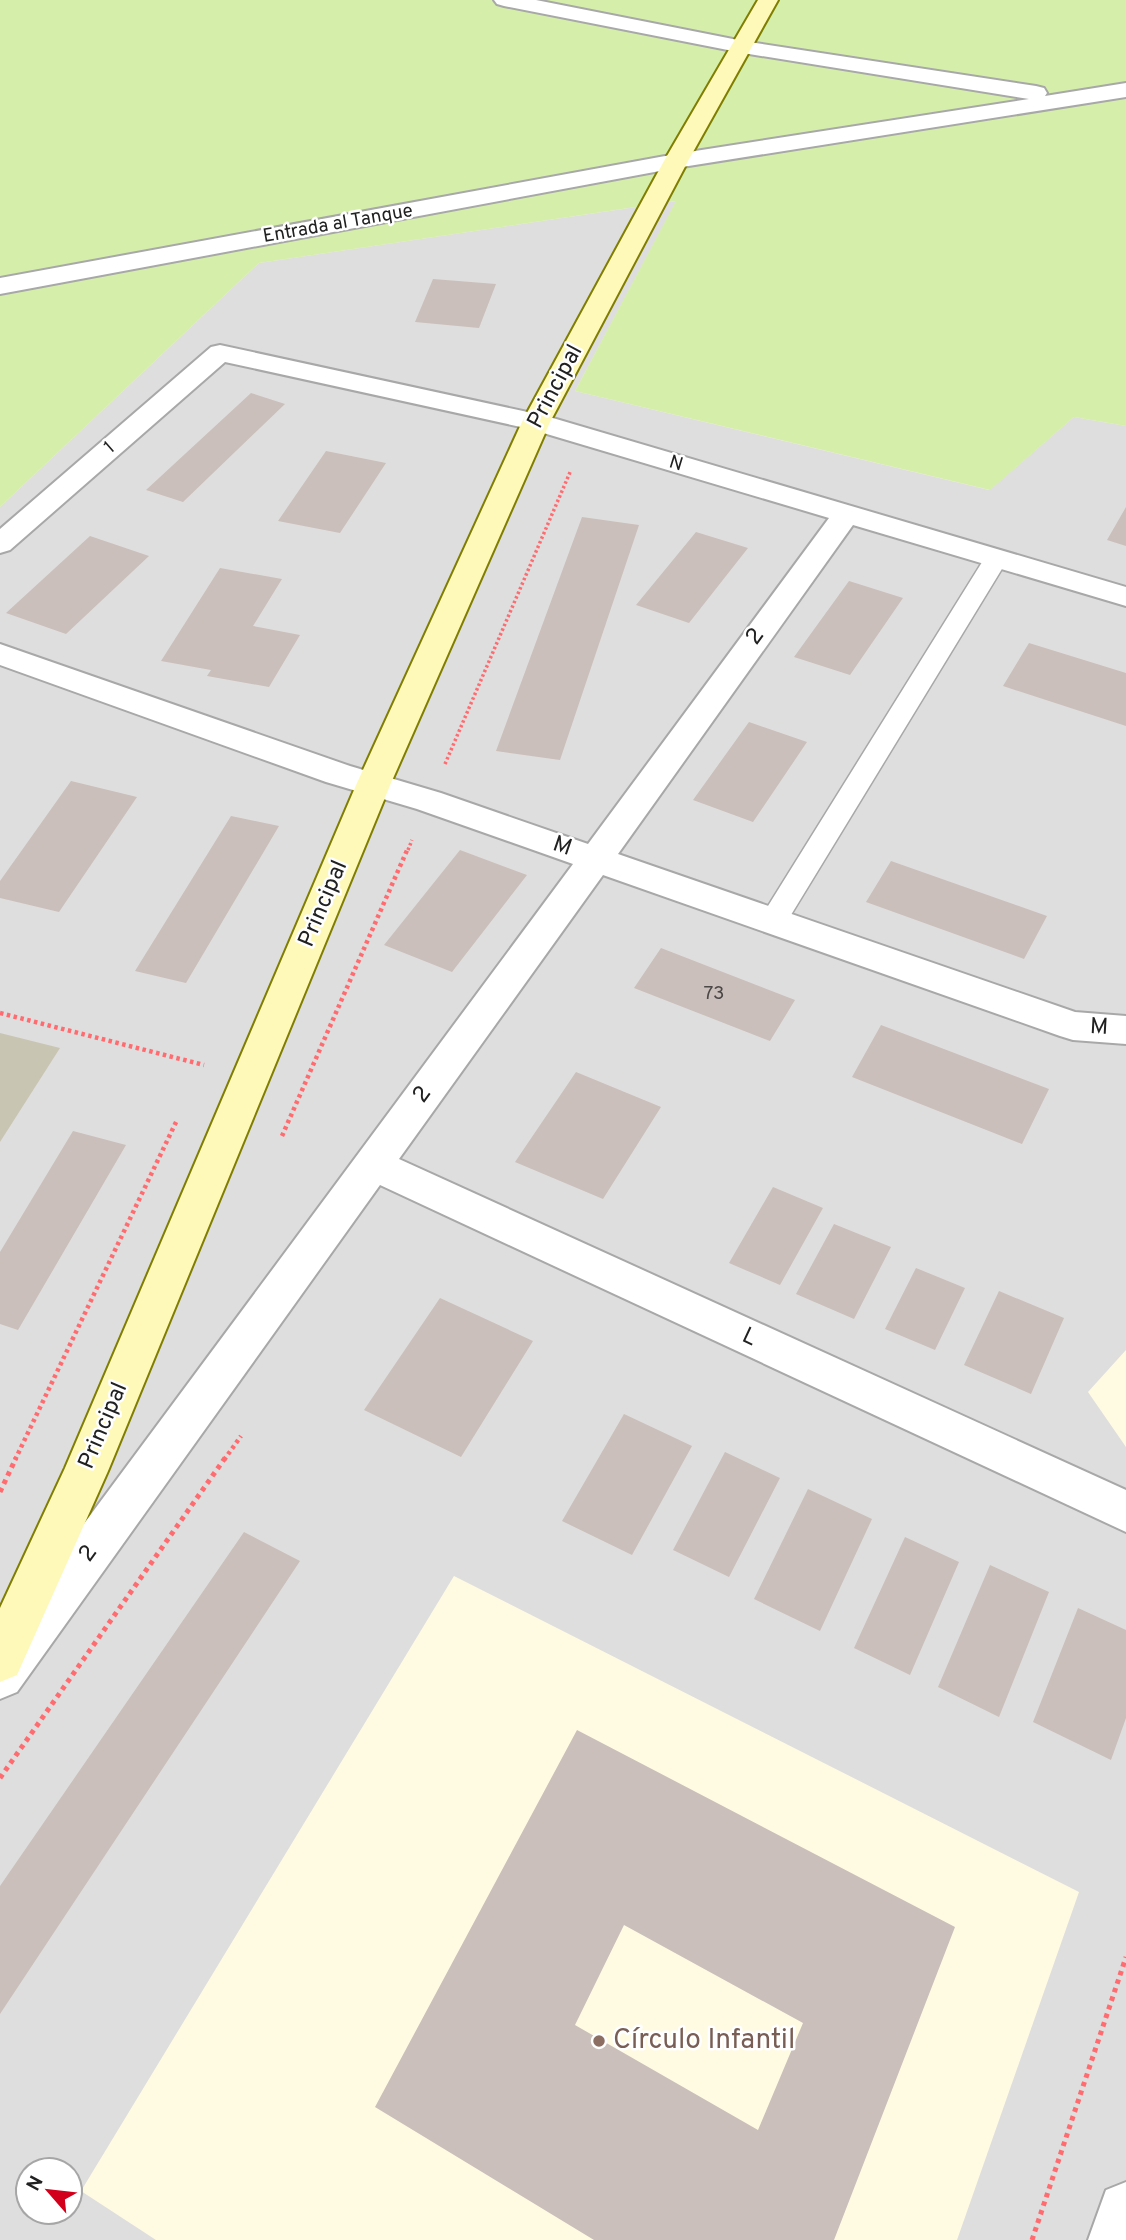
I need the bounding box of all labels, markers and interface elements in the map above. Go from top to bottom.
street label: Entrada al Tanque [261,199,415,249]
street label: Principal [522,340,590,434]
street label: 1 [99,437,121,459]
street label: N [666,451,686,477]
street label: 2 [740,623,772,651]
street label: M [549,830,575,864]
street label: Principal [293,856,355,952]
house number: 73 [703,982,725,1006]
street label: M [1089,1013,1109,1043]
street label: 2 [407,1081,439,1109]
street label: L [737,1322,761,1354]
street label: Principal [73,1378,135,1474]
street label: 2 [73,1540,105,1568]
place label: Círculo Infantil [613,2023,795,2059]
marker: Círculo Infantil [591,2033,607,2049]
north arrow [14,2156,84,2226]
text: N [22,2172,50,2196]

